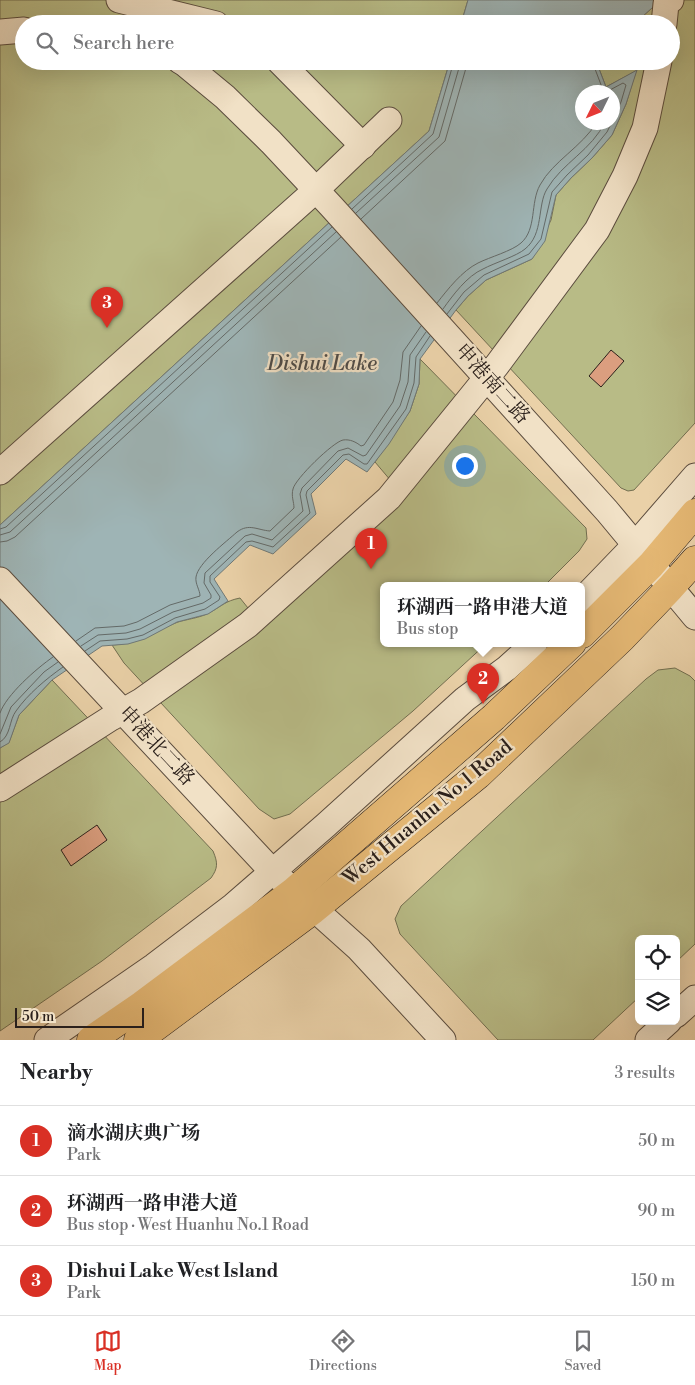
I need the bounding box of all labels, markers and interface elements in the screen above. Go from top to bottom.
search box [15,15,680,70]
icon: search [33,29,61,57]
text: Search here [73,31,174,55]
north arrow [575,85,620,130]
pin: 3 [91,287,123,328]
street label: 申港南二路 [449,338,535,430]
water label: Dishui Lake [266,351,377,377]
your location [452,453,478,479]
pin: 1 [355,528,387,569]
popup [380,582,585,647]
text: 环湖西一路申港大道 [397,595,568,619]
text: Bus stop [397,619,459,639]
pin: 2 [467,663,499,704]
street label: 申港北二路 [113,701,199,791]
street label: West Huanhu No.1 Road [337,734,518,892]
map controls [635,935,680,1025]
button: locate [635,935,680,980]
button: layers [635,980,680,1025]
scale bar [15,1005,144,1028]
text: 50 m [22,1008,54,1026]
text: Nearby [20,1060,93,1086]
text: 3 results [614,1063,675,1083]
text: 滴水湖庆典广场 [67,1121,200,1145]
text: 1 [32,1131,40,1151]
text: 50 m [638,1131,675,1151]
text: Park [67,1145,100,1165]
text: 环湖西一路申港大道 [67,1191,238,1215]
text: 2 [31,1201,41,1221]
text: 90 m [637,1201,675,1221]
text: Bus stop · West Huanhu No.1 Road [67,1215,309,1235]
text: Dishui Lake West Island [67,1259,279,1283]
text: 3 [31,1271,41,1291]
text: 150 m [631,1271,675,1291]
text: Park [67,1283,100,1303]
tab: Map [94,1327,122,1375]
tab: Directions [309,1327,377,1375]
tab: Saved [564,1327,601,1375]

